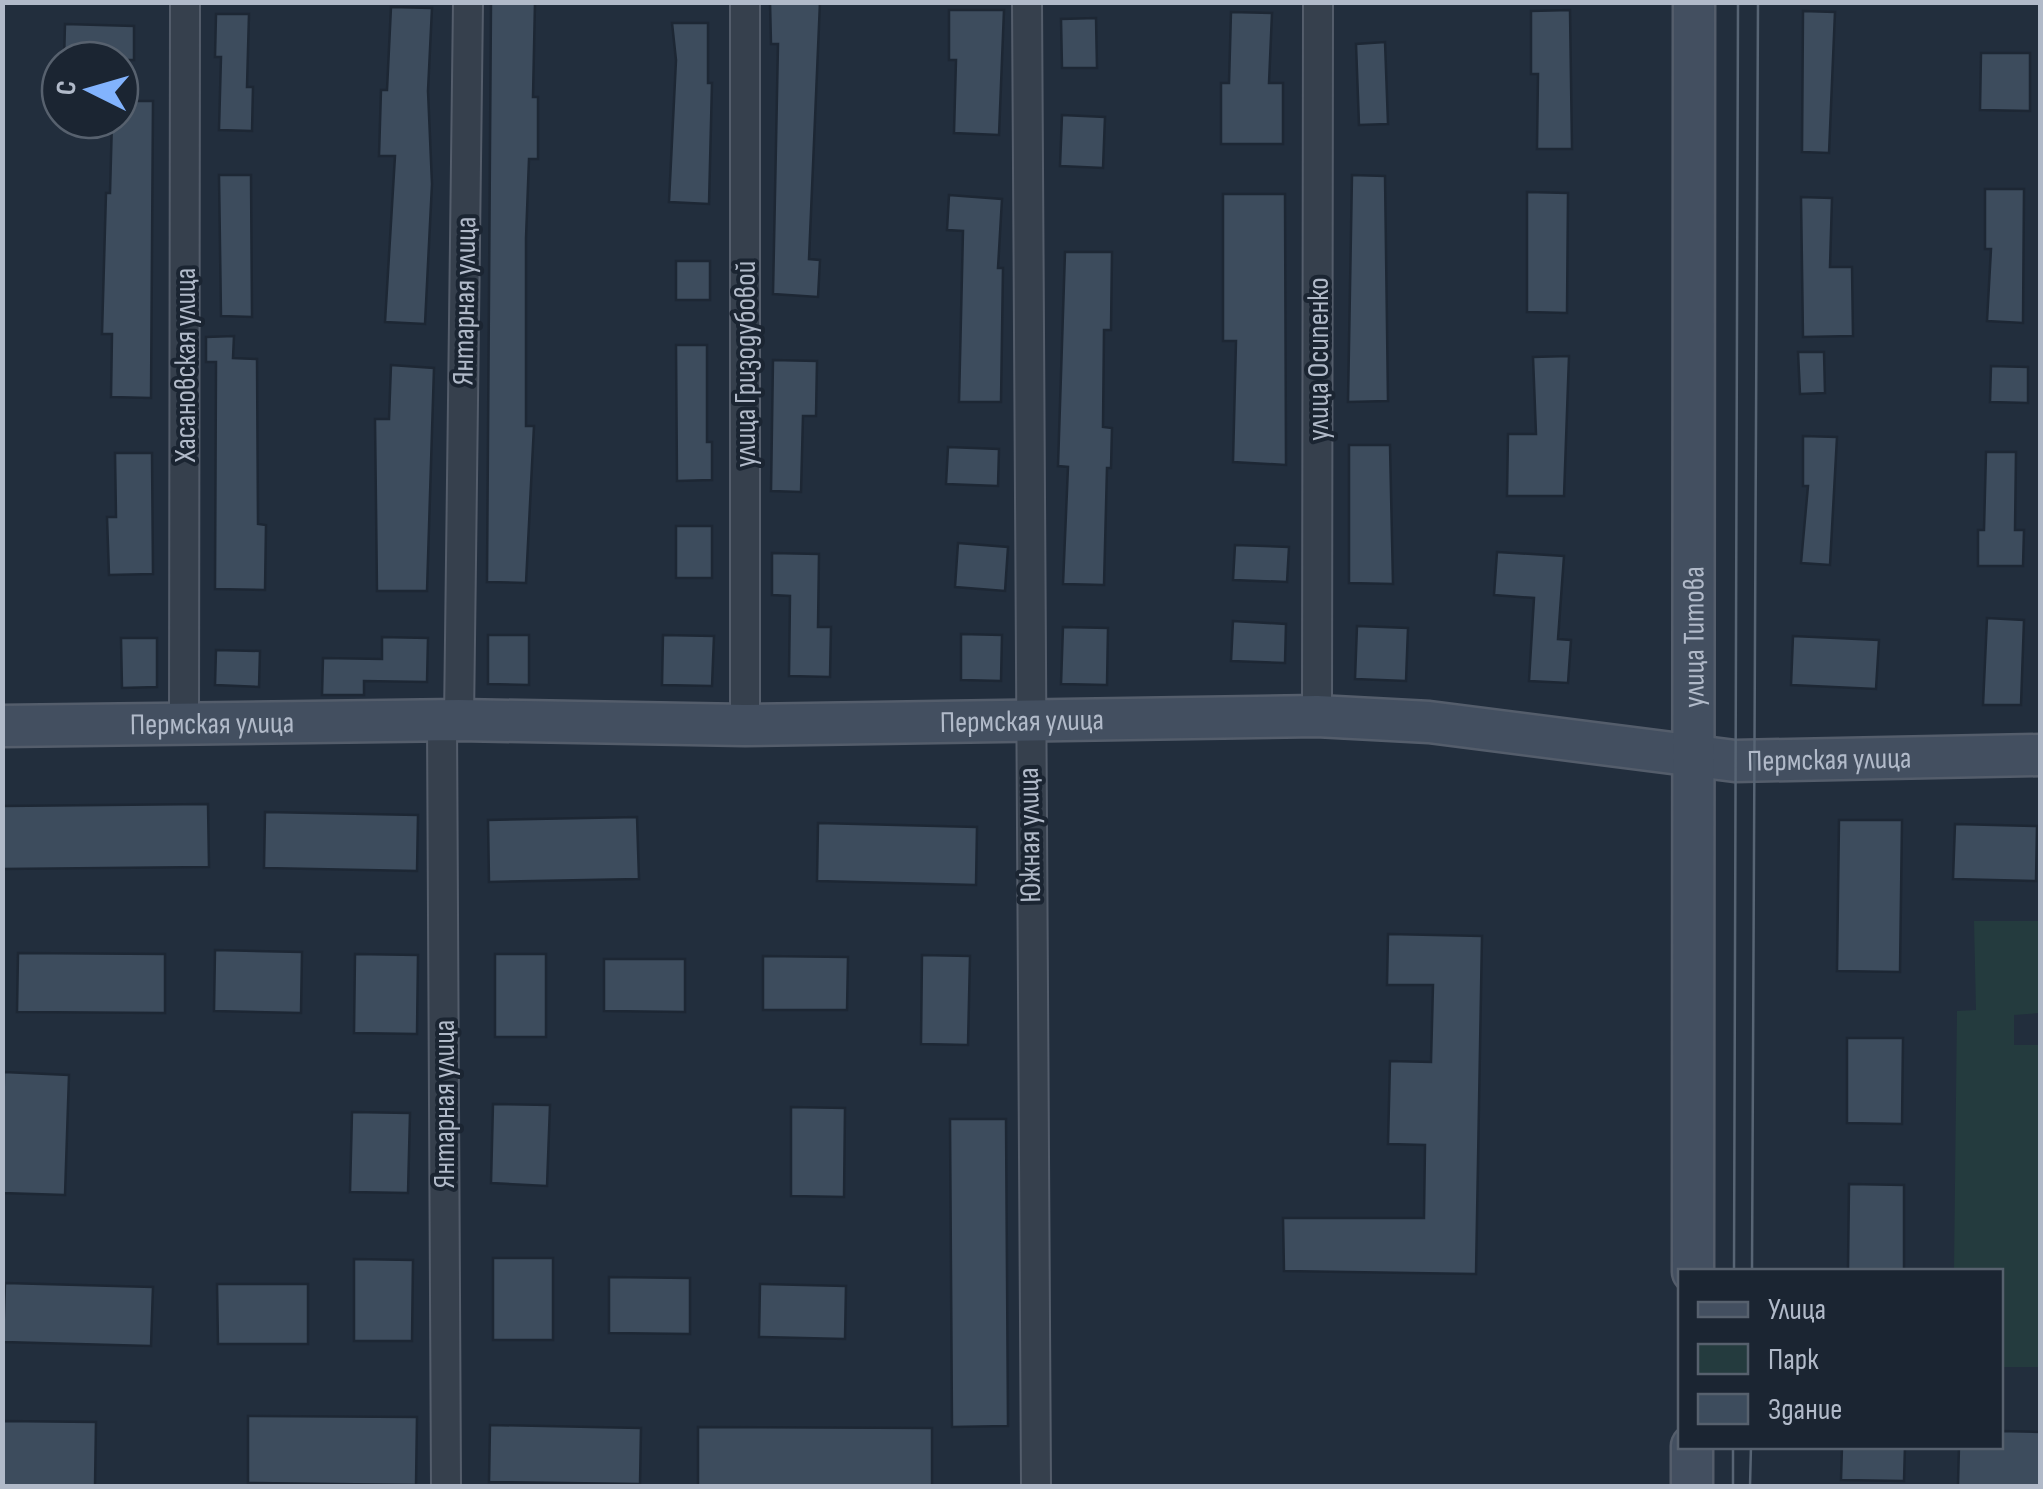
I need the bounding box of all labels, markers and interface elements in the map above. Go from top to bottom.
north arrow [40,40,140,140]
text: С [50,79,84,97]
street label: Янтарная улица [446,216,484,386]
street label: улица Гризодубовой [728,261,764,467]
street label: Хасановская улица [168,268,204,463]
street label: улица Осипенко [1301,277,1337,441]
street label: улица Титова [1676,566,1713,708]
street label: Пермская улица [940,702,1104,741]
street label: Пермская улица [130,705,294,743]
street label: Пермская улица [1747,741,1912,780]
street label: Южная улица [1011,767,1049,903]
street label: Янтарная улица [427,1020,463,1188]
legend [1678,1269,2003,1449]
text: Улица [1768,1292,1826,1328]
text: Парк [1768,1342,1819,1378]
text: Здание [1768,1392,1842,1428]

